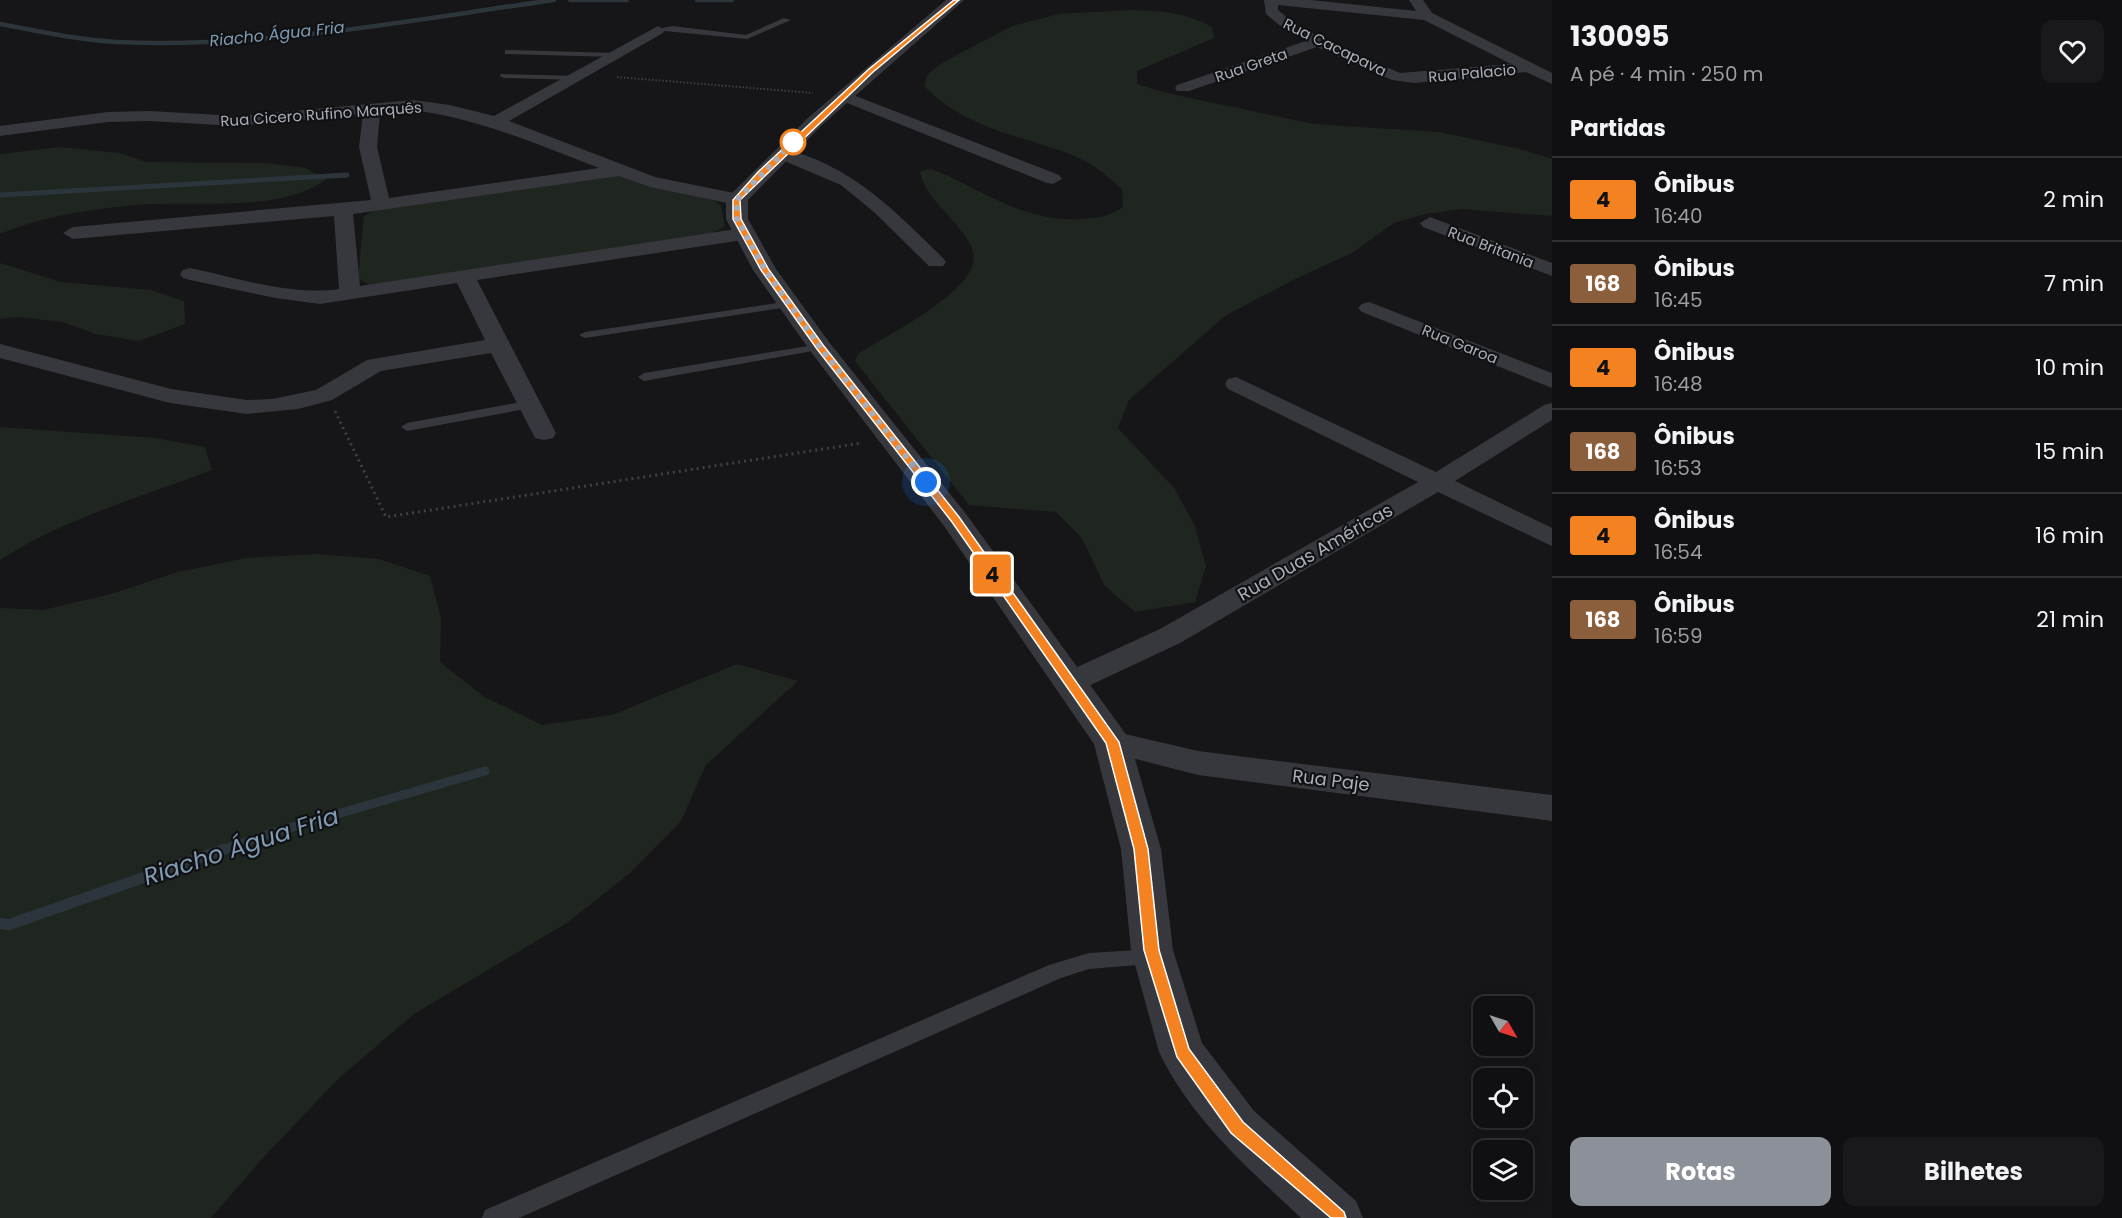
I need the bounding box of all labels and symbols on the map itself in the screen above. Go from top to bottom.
street label: Rua Cacapava [1280,13,1390,81]
water label: Riacho Água Fria [208,15,346,53]
street label: Rua Greta [1212,43,1290,87]
street label: Rua Palacio [1427,59,1517,87]
street label: Rua Cicero Rufino Marquês [220,96,423,132]
unlabelled marker [780,129,806,155]
street label: Rua Britania [1445,221,1537,273]
street label: Rua Garoa [1419,319,1501,369]
your location [911,467,941,497]
street label: Rua Duas Américas [1233,497,1397,607]
line badge: 4 [972,554,1012,594]
street label: Rua Paje [1291,763,1371,797]
water label: Riacho Água Fria [139,799,343,893]
north arrow [1473,996,1533,1056]

